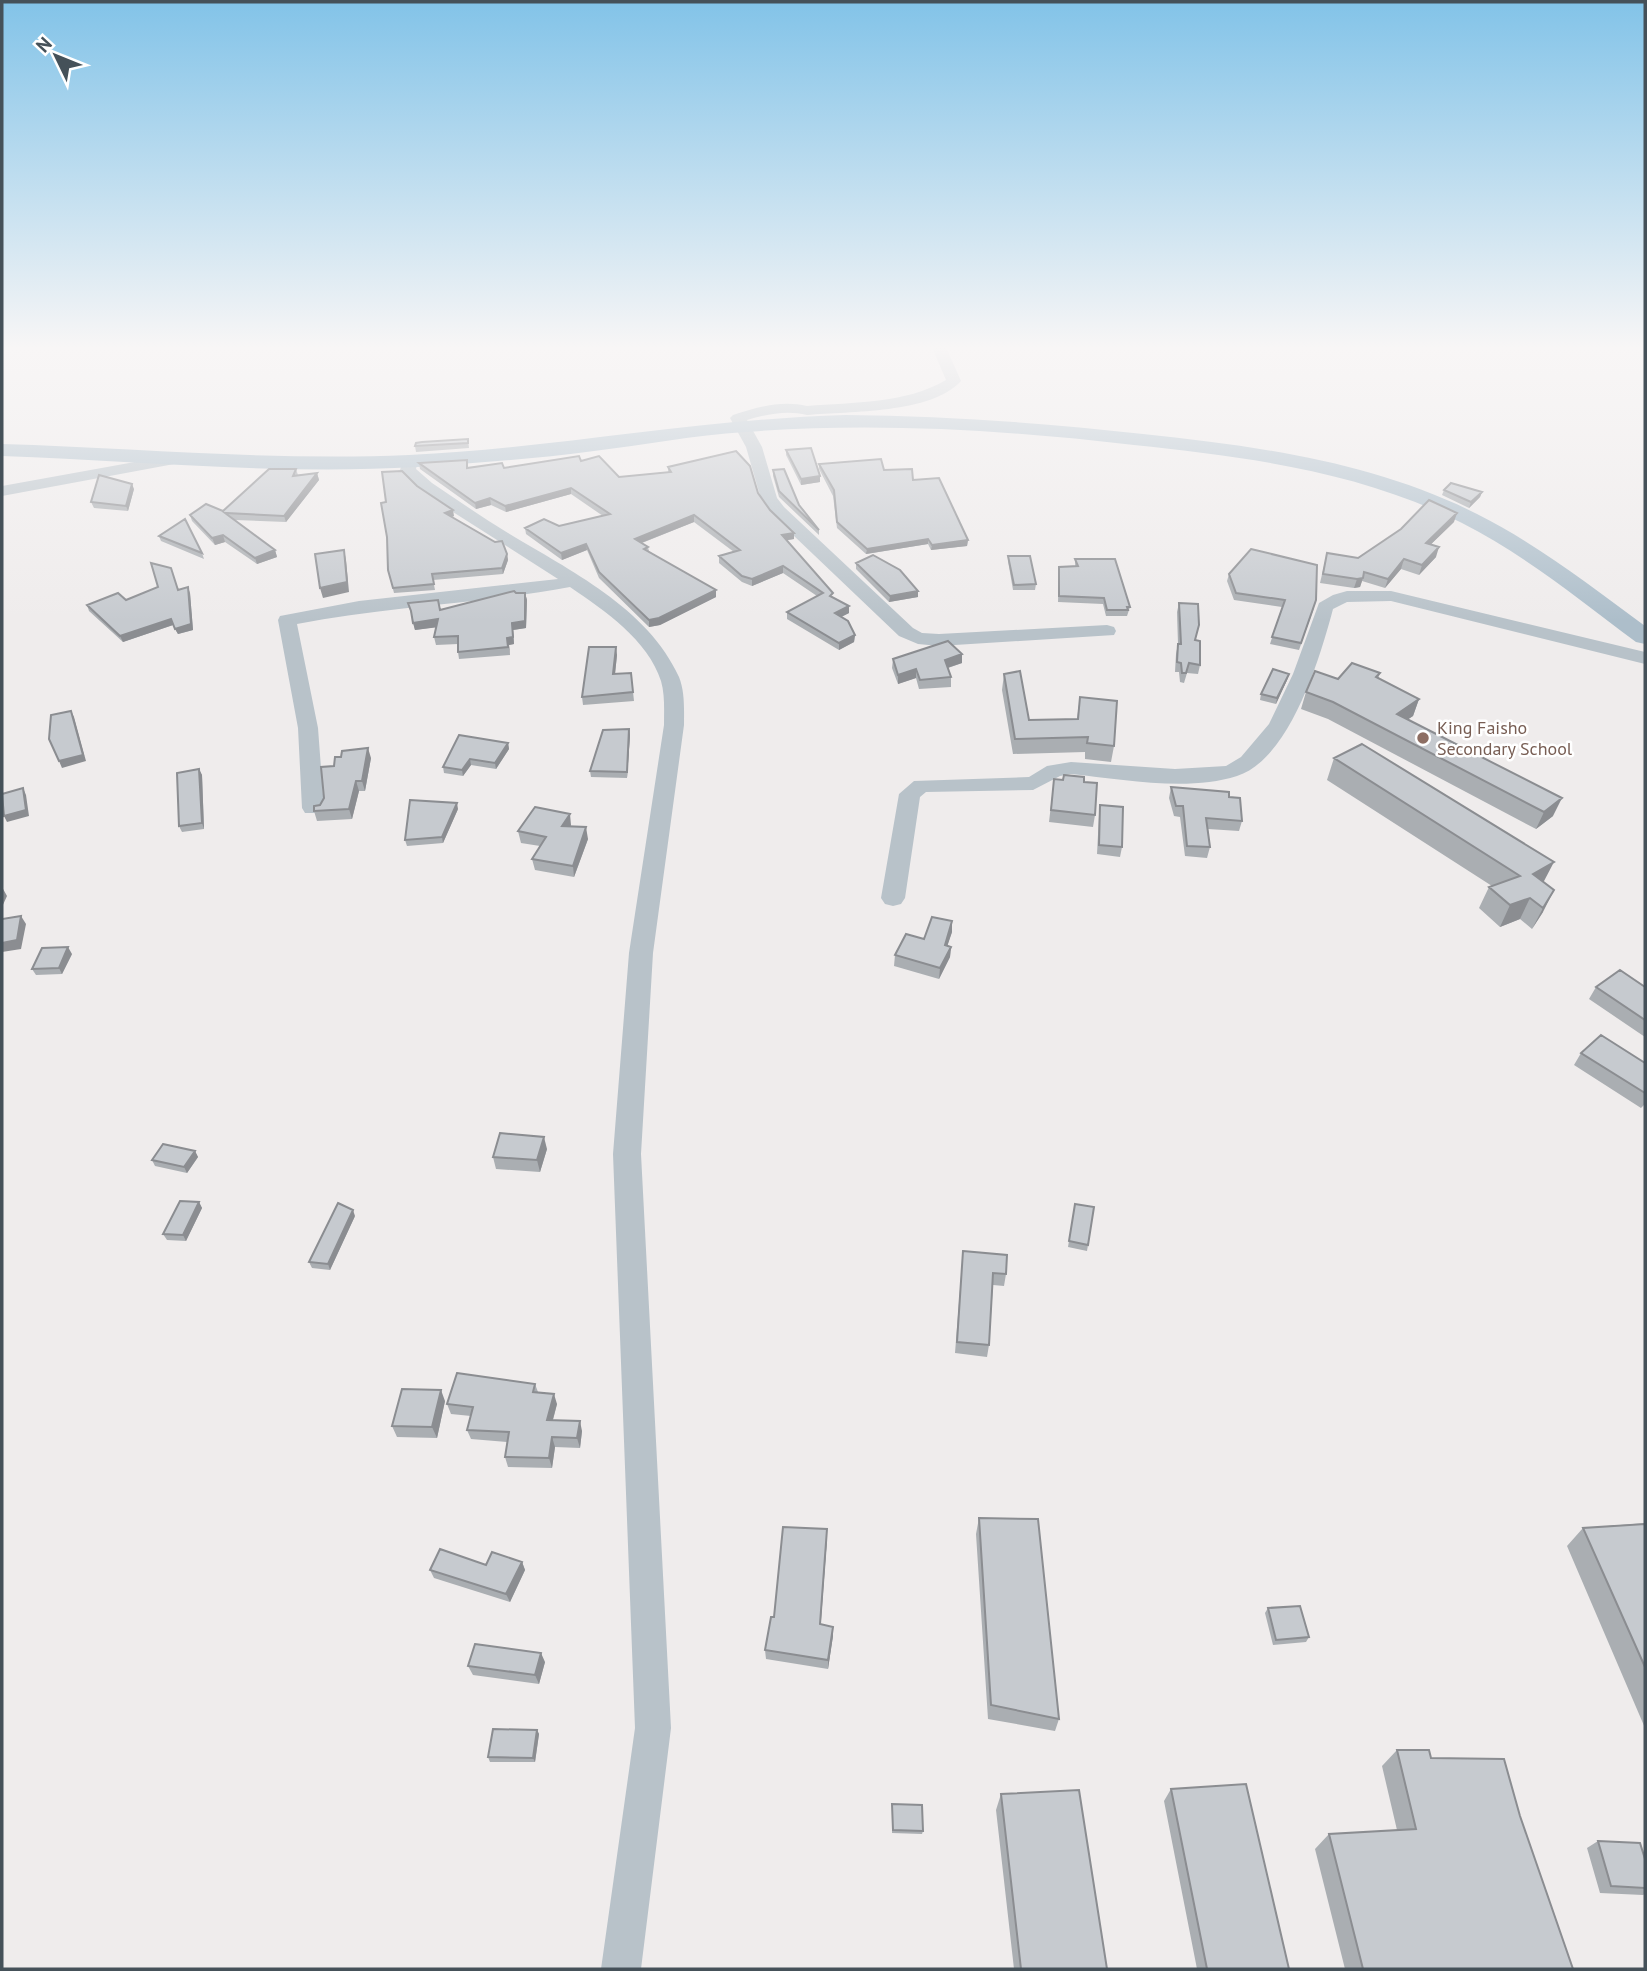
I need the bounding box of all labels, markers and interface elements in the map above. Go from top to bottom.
north arrow [21,21,91,91]
text: N [31,32,57,57]
place label: King Faisho Secondary School [1437,716,1573,760]
marker: King Faisho Secondary School [1415,730,1431,746]

